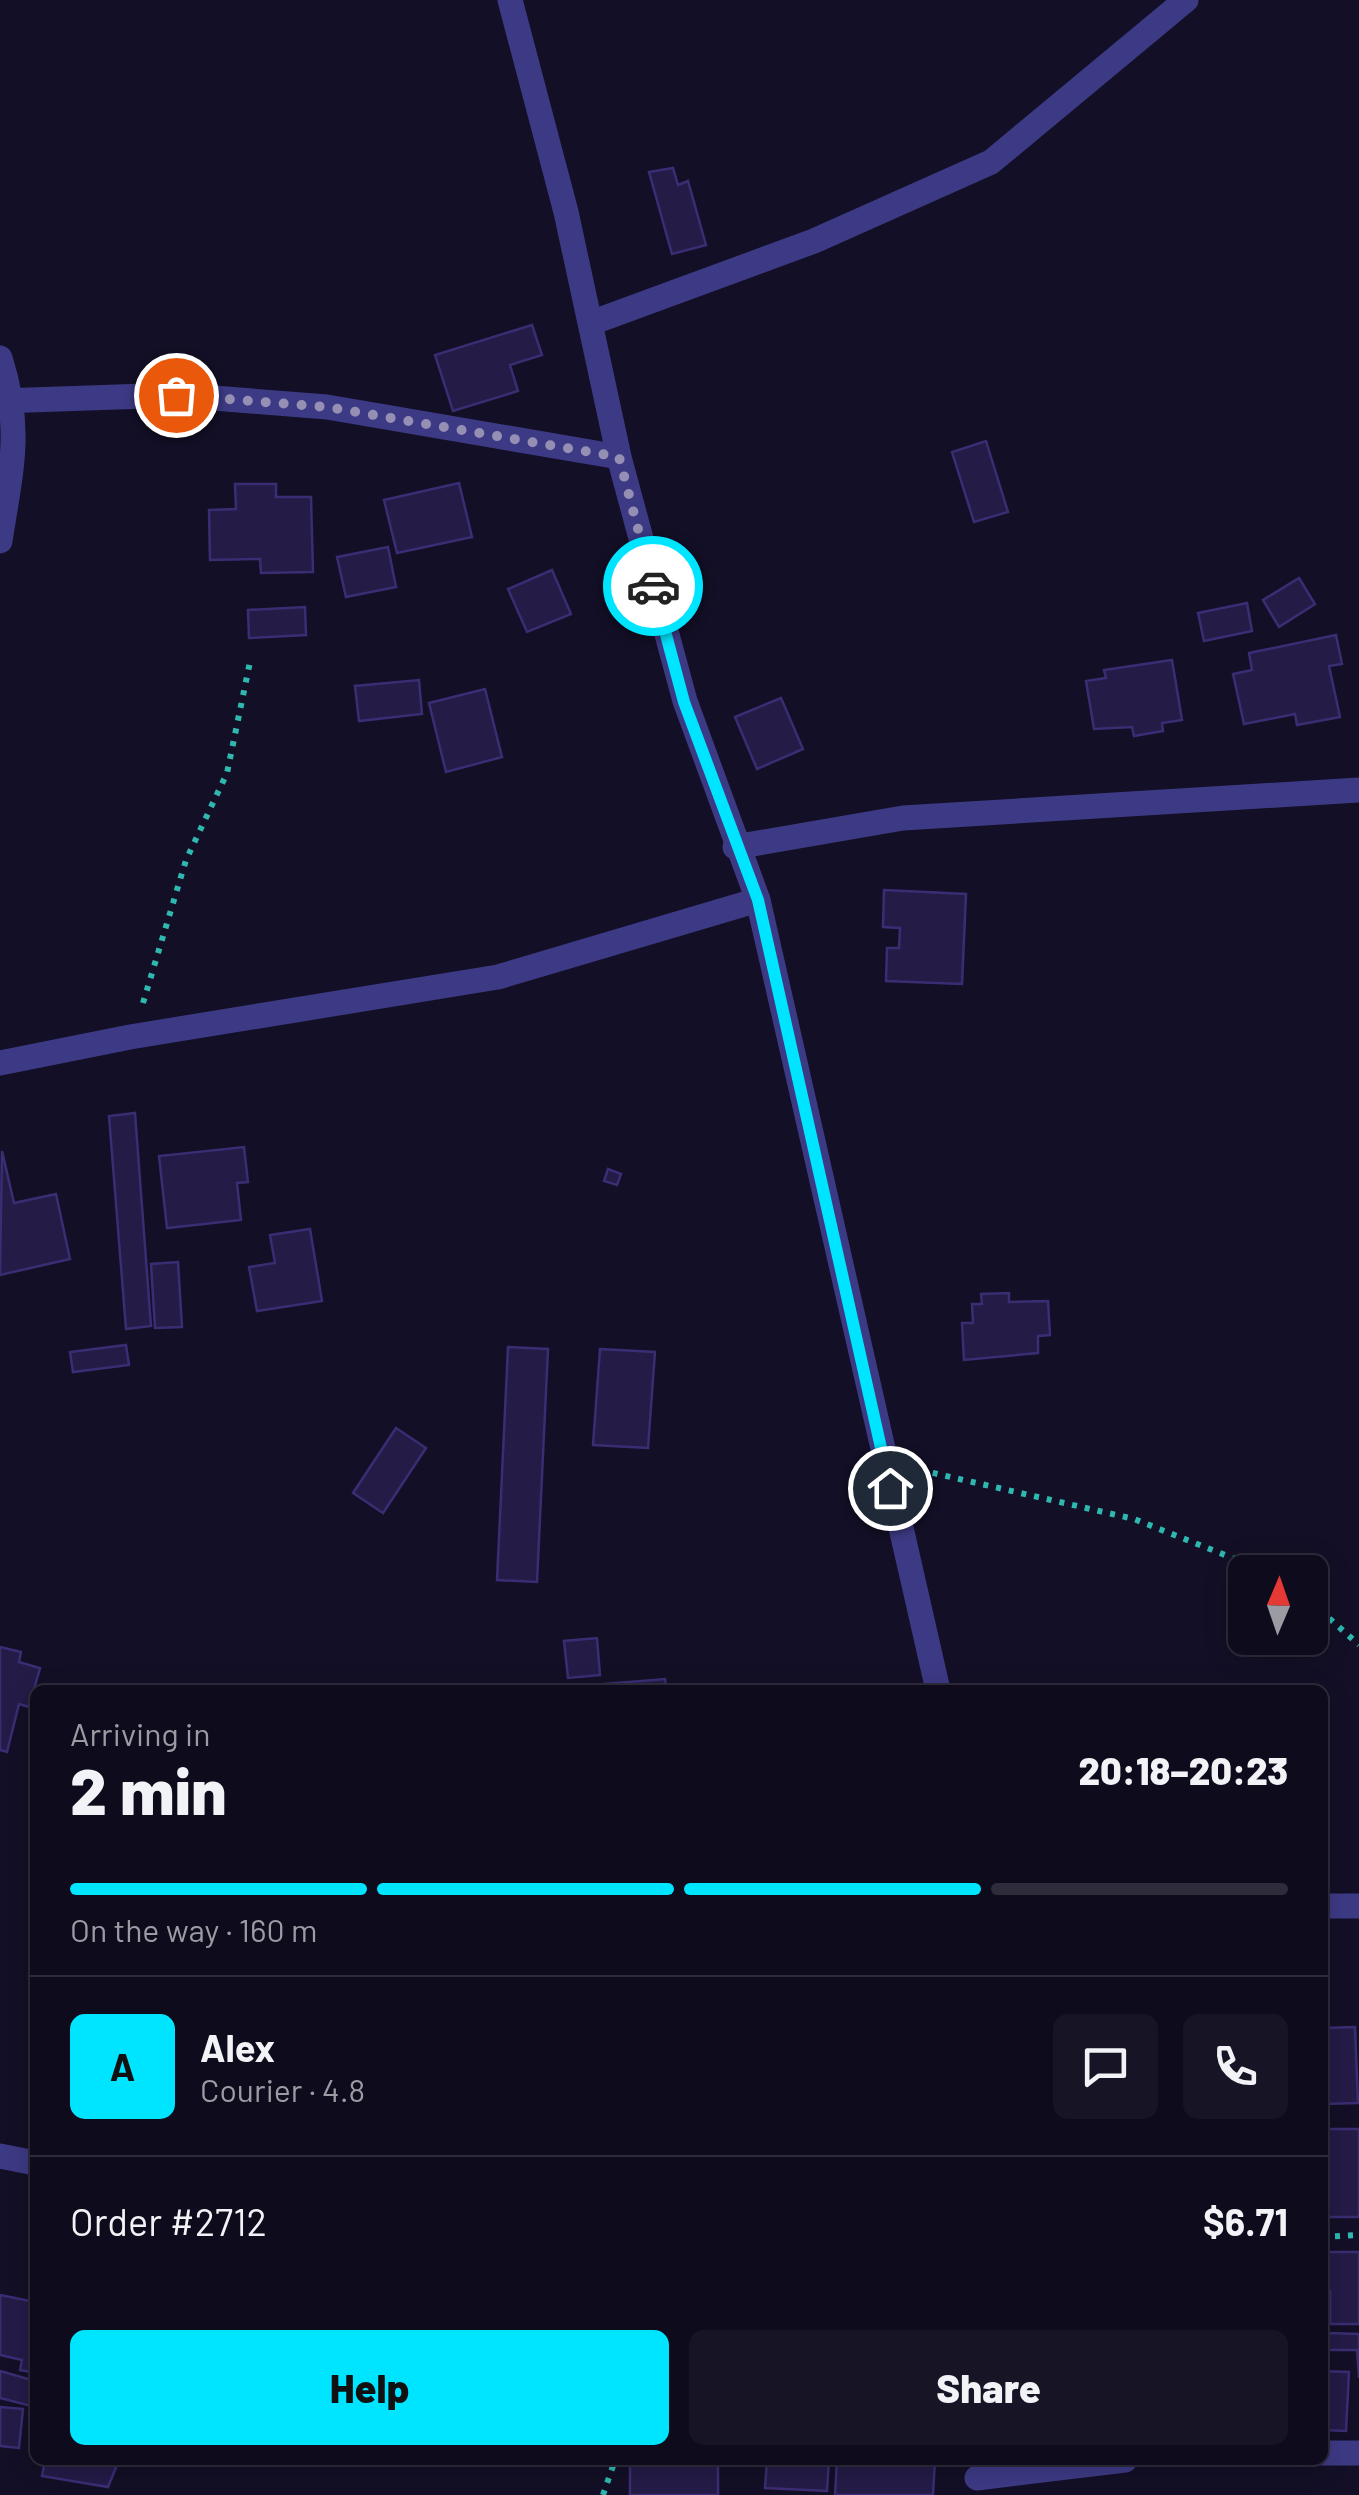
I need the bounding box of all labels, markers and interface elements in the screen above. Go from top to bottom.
pin [134,353,219,438]
icon: bag [149,368,204,423]
courier [603,536,703,636]
icon: car [626,559,681,614]
pin [848,1446,933,1531]
icon: home [863,1461,918,1516]
north arrow [1228,1555,1328,1655]
map controls [1228,1555,1328,1655]
text: Arriving in [70,1714,210,1752]
text: 20:18–20:23 [1079,1747,1288,1793]
text: 2 min [70,1750,227,1828]
text: On the way · 160 m [70,1910,317,1948]
button: chat [1053,2014,1158,2119]
button: phone [1183,2014,1288,2119]
text: Alex [200,2024,275,2070]
text: A [110,2043,135,2089]
text: Courier · 4.8 [200,2070,365,2108]
text: Order #2712 [70,2198,267,2244]
text: $6.71 [1203,2198,1288,2244]
button: Help [70,2330,669,2445]
button: Share [689,2330,1288,2445]

